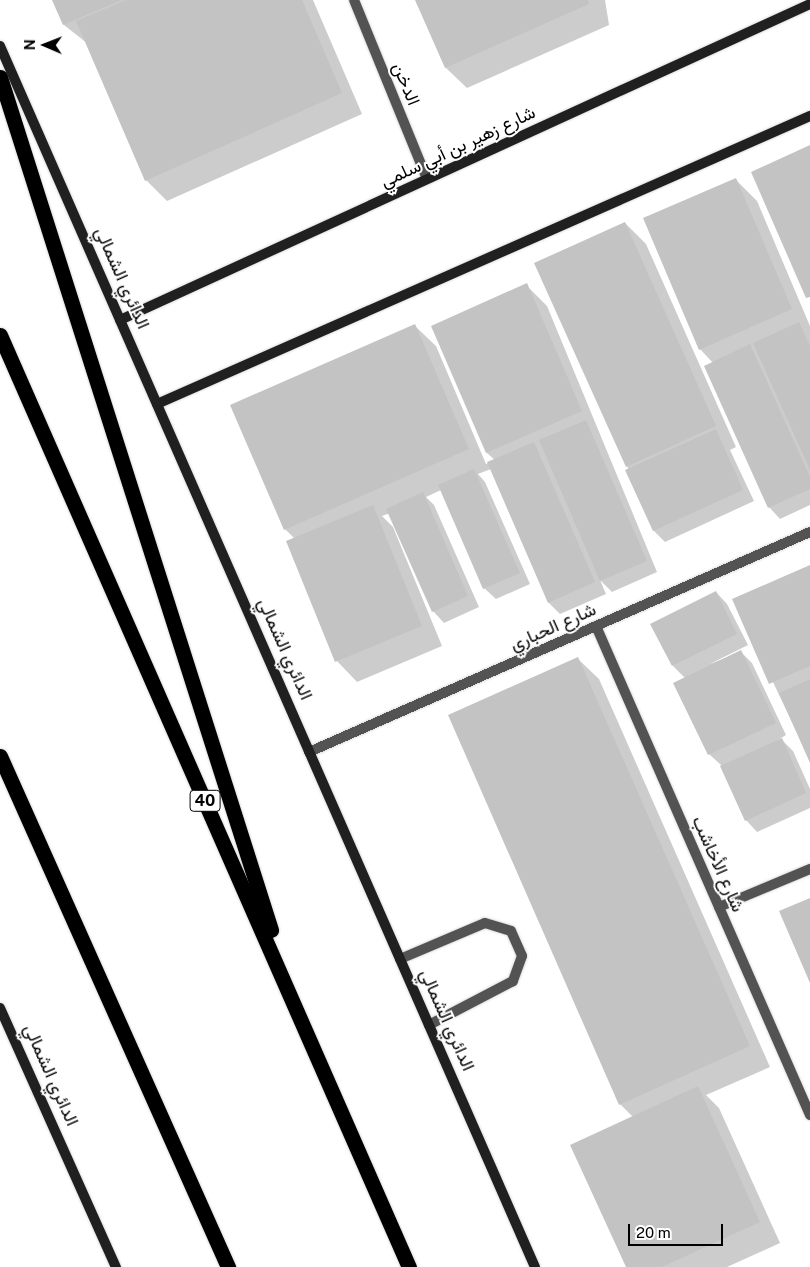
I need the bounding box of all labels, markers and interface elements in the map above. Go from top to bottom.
north arrow [20,20,70,70]
text: N [22,39,38,50]
street label: الدخن [388,60,424,108]
street label: شارع زهير بن أبي سلمي [377,102,539,192]
street label: الدائري الشمالي [90,224,154,332]
street label: الدائري الشمالي [253,595,317,703]
street label: شارع الحباري [507,598,599,656]
road number: 40 [189,788,221,814]
street label: شارع الأخاشب [687,813,749,915]
street label: الدائري الشمالي [415,966,479,1074]
street label: الدائري الشمالي [19,1021,83,1129]
scale bar [630,1214,725,1246]
text: 20 m [636,1224,671,1241]

